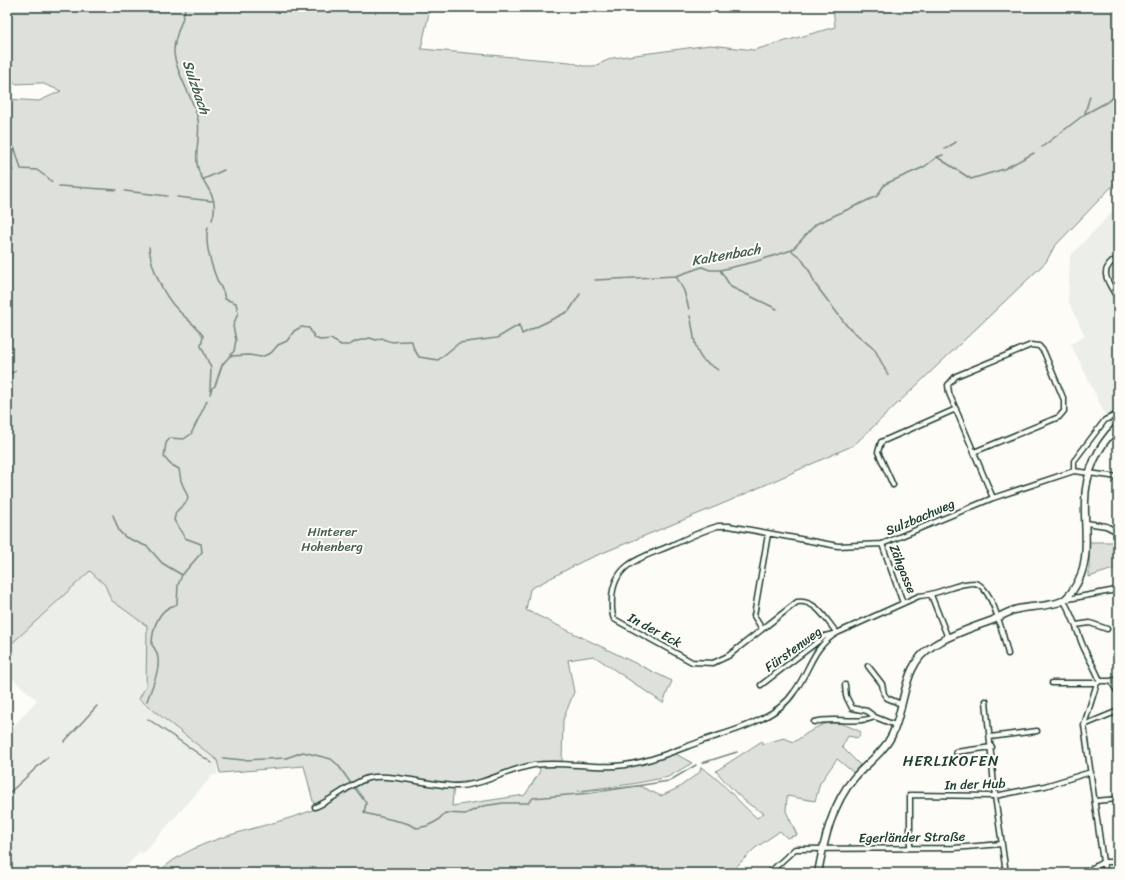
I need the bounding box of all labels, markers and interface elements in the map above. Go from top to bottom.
water label: Sulzbach [175,57,217,119]
water label: Kaltenbach [690,236,764,273]
street label: Sulzbachweg [882,492,959,542]
park label: Hinterer Hohenberg [301,520,363,558]
street label: Zähgasse [883,541,923,597]
street label: In der Eck [623,606,686,654]
street label: Fürstenweg [759,620,827,678]
district label: HERLIKOFEN [903,748,999,774]
street label: In der Hub [943,771,1006,797]
street label: Egerländer Straße [858,825,966,849]

